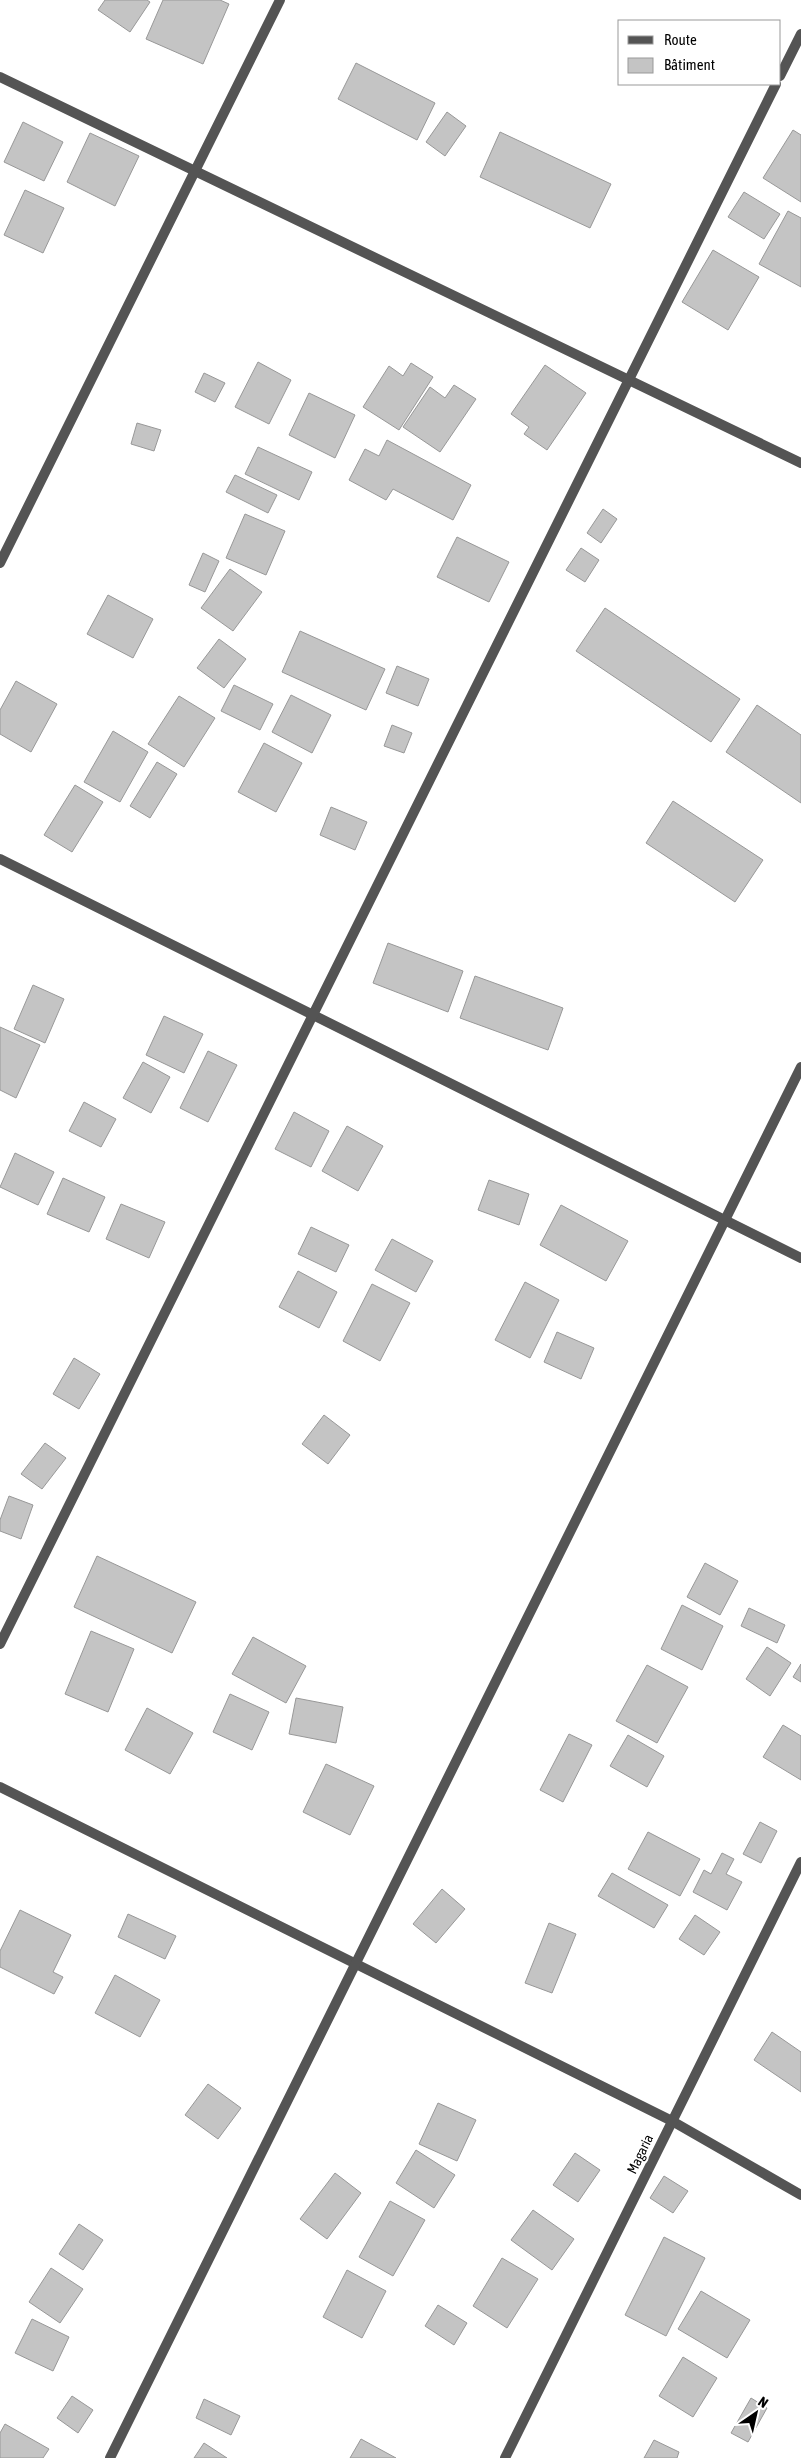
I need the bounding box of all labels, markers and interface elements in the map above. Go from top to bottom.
legend [618,20,781,85]
text: Route [664,31,697,48]
text: Bâtiment [664,56,715,73]
street label: Magaria [624,2132,656,2176]
north arrow [731,2388,781,2438]
text: N [755,2393,771,2411]

